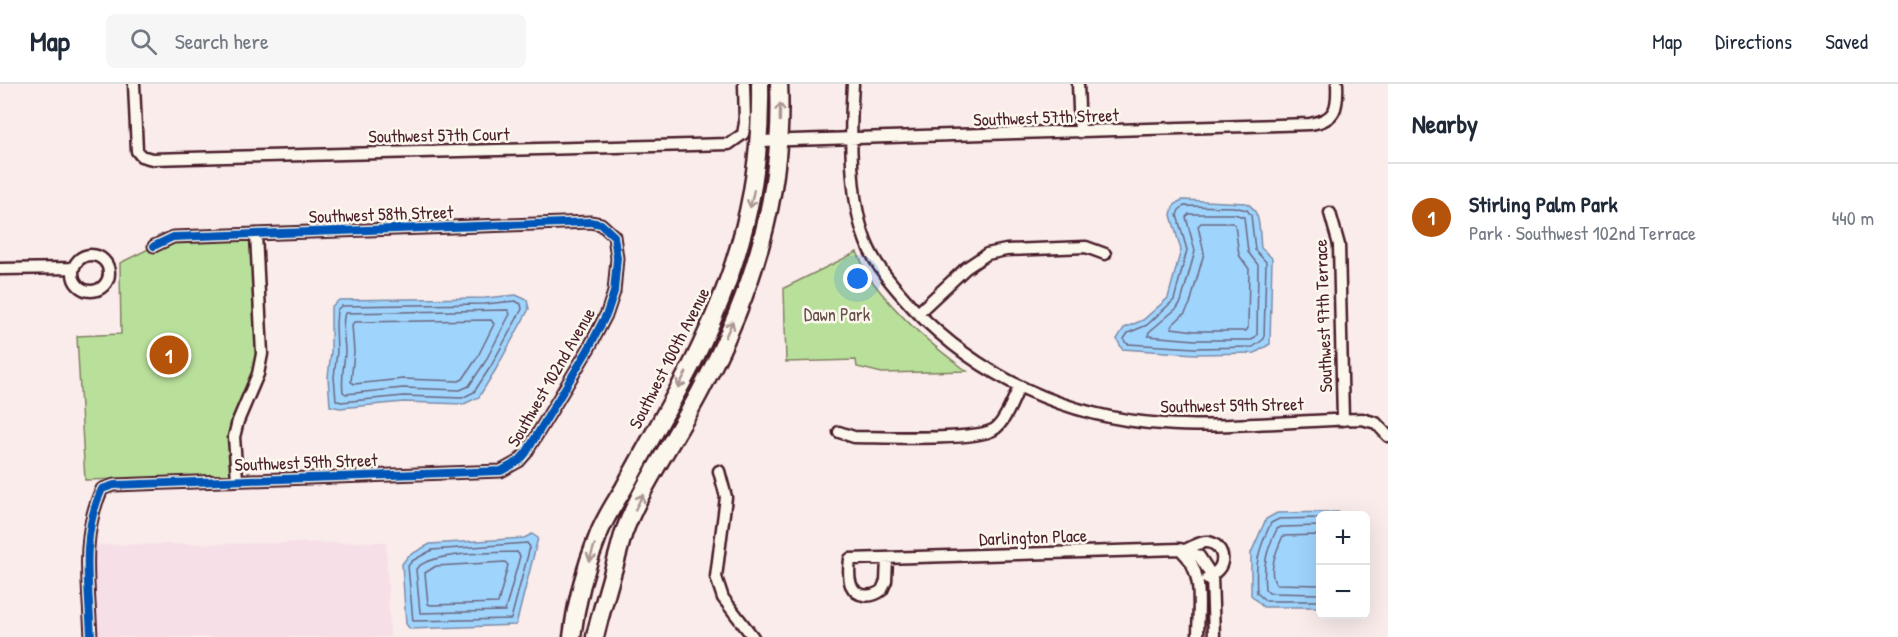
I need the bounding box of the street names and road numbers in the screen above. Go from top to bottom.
street label: Southwest 57th Street [973,102,1120,132]
street label: Southwest 57th Court [368,121,511,149]
street label: Southwest 58th Street [308,199,454,229]
street label: Southwest 97th Terrace [1308,239,1338,393]
street label: Southwest 100th Avenue [623,283,715,433]
street label: Southwest 102nd Avenue [501,303,601,451]
street label: Southwest 59th Street [1160,391,1305,419]
street label: Southwest 59th Street [234,447,379,477]
street label: Darlington Place [979,523,1087,551]

